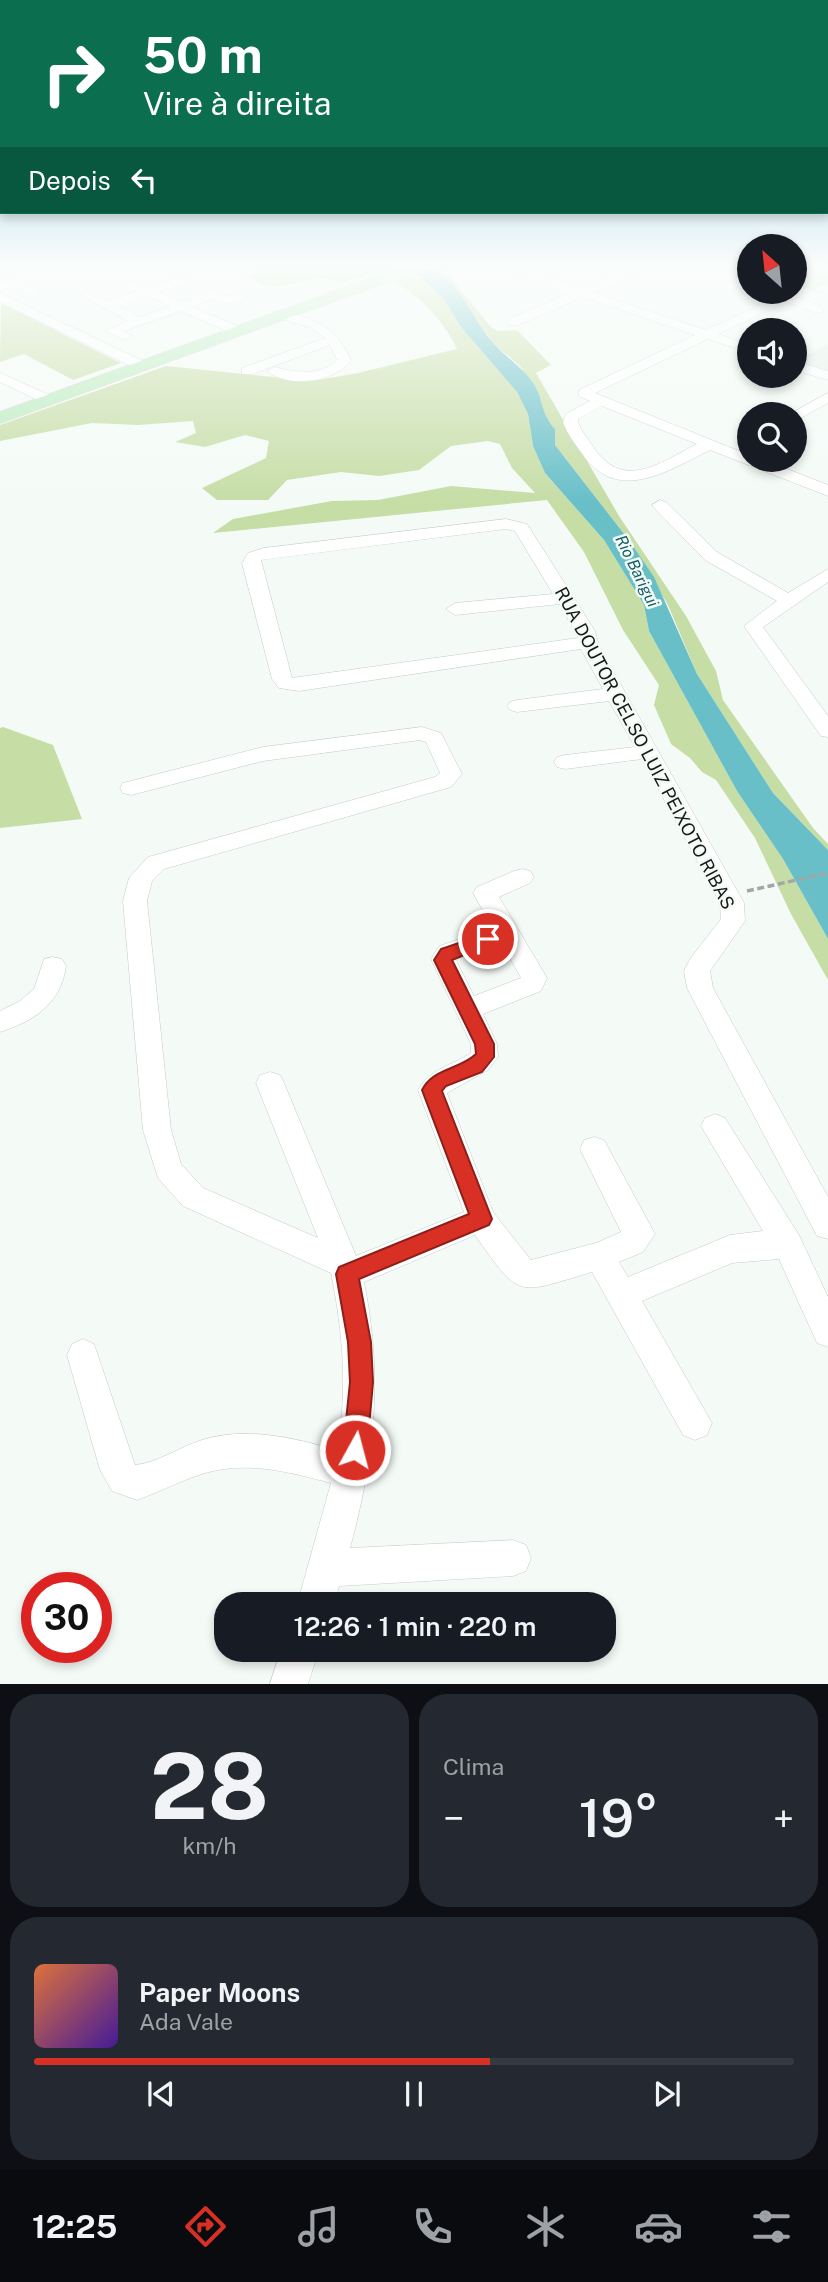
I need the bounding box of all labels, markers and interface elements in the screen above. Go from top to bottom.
text: 50 m [143,26,263,84]
icon: right [28,28,119,119]
text: Vire à direita [143,85,331,122]
icon: left [125,161,163,199]
text: Depois [28,165,111,196]
north arrow [737,234,807,304]
map controls [737,234,807,472]
button: sound [737,318,807,388]
button: search [737,402,807,472]
water label: Rio Barigui [611,532,663,610]
street label: RUA DOUTOR CELSO LUIZ PEIXOTO RIBAS [551,583,739,913]
pin [458,909,518,969]
icon: arrive [469,920,507,958]
position arrow [318,1413,392,1487]
speed limit sign: 30 [21,1572,112,1663]
text: 12:26 · 1 min · 220 m [294,1611,536,1642]
text: 28 [150,1733,269,1839]
text: Clima [443,1753,504,1780]
text: 19° [579,1788,658,1849]
text: − [443,1796,464,1841]
text: + [773,1796,794,1841]
text: km/h [182,1832,237,1859]
text: Paper Moons [139,1977,300,2008]
text: Ada Vale [139,2008,233,2035]
icon: previous [142,2075,180,2113]
icon: pause [395,2075,433,2113]
icon: next [648,2075,686,2113]
icon: directions [181,2202,230,2251]
icon: music [294,2202,343,2251]
icon: phone [408,2202,457,2251]
icon: climate [521,2202,570,2251]
icon: car [634,2202,683,2251]
icon: filters [747,2202,796,2251]
text: 12:25 [32,2208,117,2245]

